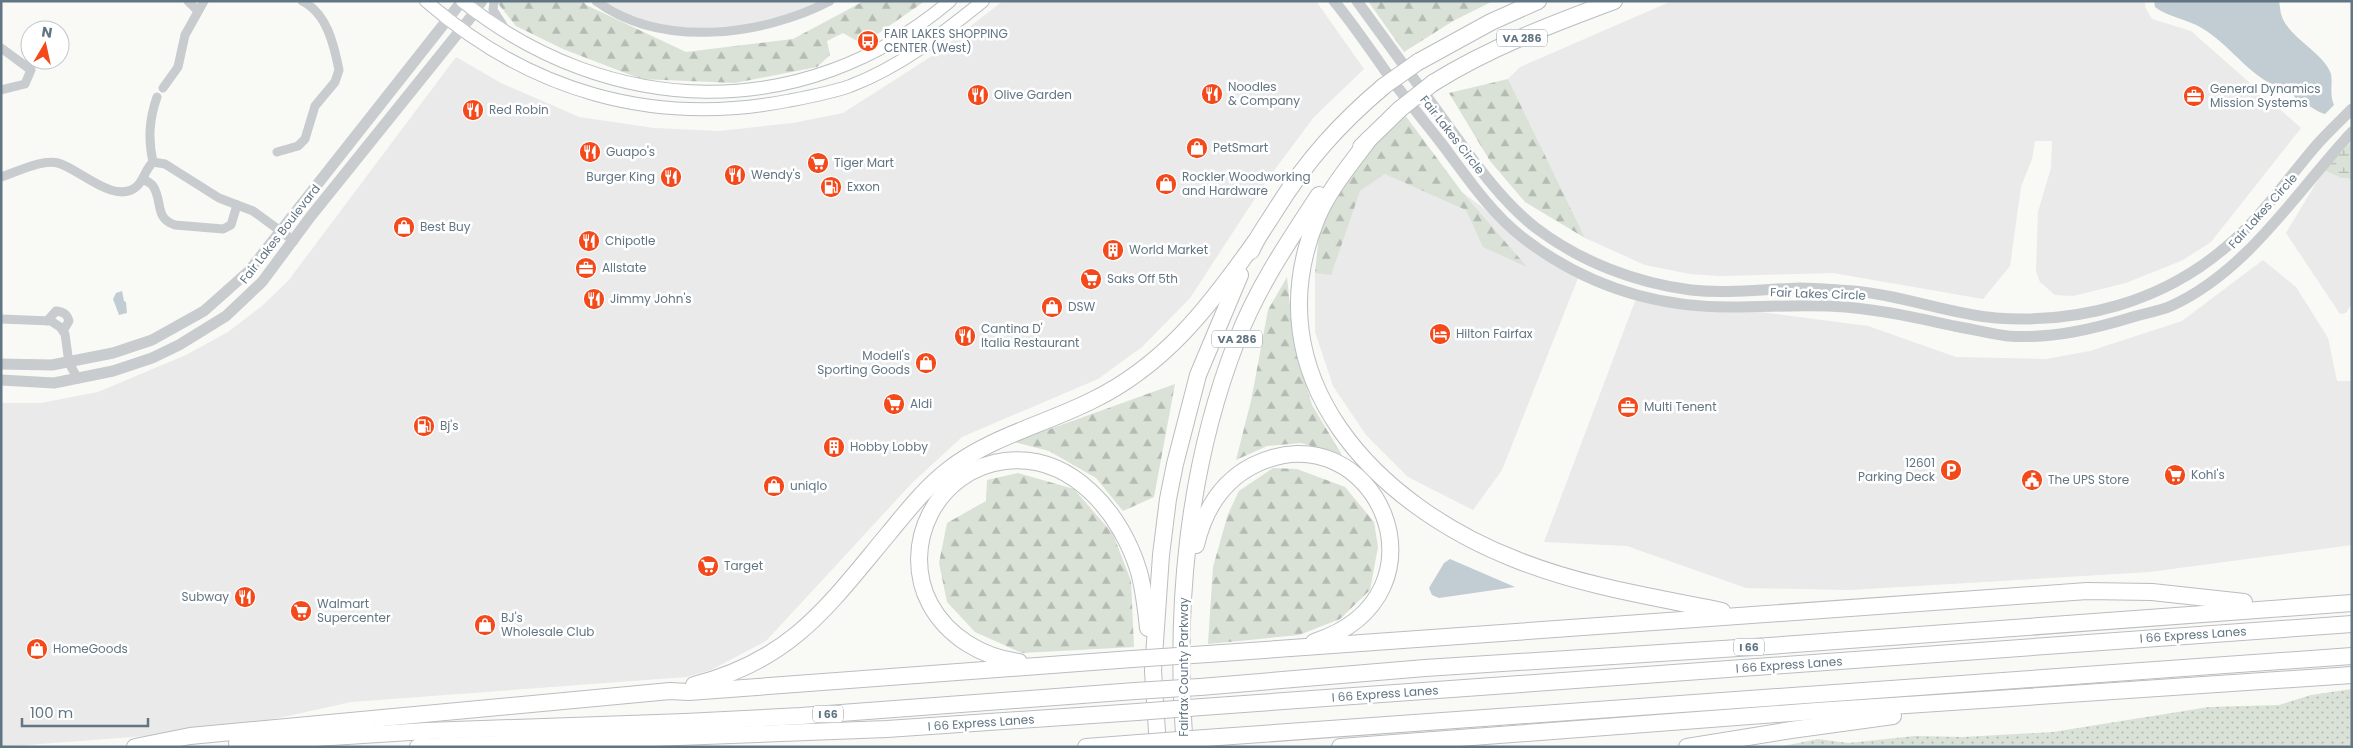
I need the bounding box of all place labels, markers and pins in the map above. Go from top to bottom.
place label: FAIR LAKES SHOPPING CENTER (West) [884,25,1008,56]
bus stop icon: FAIR LAKES SHOPPING CENTER (West) [856,29,880,53]
place label: Noodles & Company [1228,78,1300,109]
place label: General Dynamics Mission Systems [2210,80,2321,111]
restaurant icon: Noodles & Company [1200,82,1224,106]
restaurant icon: Olive Garden [966,83,990,107]
office icon: General Dynamics Mission Systems [2182,84,2206,108]
place label: Olive Garden [994,86,1072,103]
restaurant icon: Red Robin [461,98,485,122]
place label: Red Robin [489,101,549,118]
shop icon: PetSmart [1185,136,1209,160]
place label: PetSmart [1213,139,1268,156]
restaurant icon: Guapo's [578,140,602,164]
place label: Guapo's [606,143,655,160]
supermarket icon: Tiger Mart [806,151,830,175]
place label: Tiger Mart [834,154,894,171]
restaurant icon: Wendy's [723,163,747,187]
restaurant icon: Burger King [659,165,683,189]
place label: Wendy's [751,166,801,183]
place label: Burger King [586,168,655,185]
place label: Rockler Woodworking and Hardware [1182,168,1311,199]
shop icon: Rockler Woodworking and Hardware [1154,172,1178,196]
fuel station icon: Exxon [819,175,843,199]
place label: Exxon [847,178,880,195]
shop icon: Best Buy [392,215,416,239]
place label: Best Buy [420,218,471,235]
restaurant icon: Chipotle [577,229,601,253]
place label: Chipotle [605,232,655,249]
building icon: World Market [1101,238,1125,262]
place label: World Market [1129,241,1208,258]
office icon: Allstate [574,256,598,280]
place label: Allstate [602,259,647,276]
supermarket icon: Saks Off 5th [1079,267,1103,291]
place label: Saks Off 5th [1107,270,1178,287]
restaurant icon: Jimmy John's [582,287,606,311]
place label: Jimmy John's [610,290,692,307]
shop icon: DSW [1040,295,1064,319]
place label: DSW [1068,298,1096,315]
place label: Cantina D' Italia Restaurant [981,320,1079,351]
hotel icon: Hilton Fairfax [1428,322,1452,346]
restaurant icon: Cantina D' Italia Restaurant [953,324,977,348]
place label: Hilton Fairfax [1456,325,1533,342]
place label: Modell's Sporting Goods [817,347,910,378]
shop icon: Modell's Sporting Goods [914,351,938,375]
supermarket icon: Aldi [882,392,906,416]
place label: Aldi [910,395,932,412]
office icon: Multi Tenent [1616,395,1640,419]
place label: Multi Tenent [1644,398,1717,415]
fuel station icon: Bj's [412,414,436,438]
place label: Bj's [440,417,459,434]
building icon: Hobby Lobby [822,435,846,459]
place label: Hobby Lobby [850,438,928,455]
place label: 12601 Parking Deck [1858,454,1936,485]
parking icon: 12601 Parking Deck [1939,458,1963,482]
supermarket icon: Kohl's [2163,463,2187,487]
place label: Kohl's [2191,466,2225,483]
public building icon: The UPS Store [2020,468,2044,492]
place label: The UPS Store [2048,471,2129,488]
shop icon: uniqlo [762,474,786,498]
place label: uniqlo [790,477,827,494]
supermarket icon: Target [696,554,720,578]
place label: Target [724,557,763,574]
restaurant icon: Subway [233,585,257,609]
place label: Subway [181,588,229,605]
place label: Walmart Supercenter [317,595,391,626]
supermarket icon: Walmart Supercenter [289,599,313,623]
place label: BJ's Wholesale Club [501,609,594,640]
shop icon: BJ's Wholesale Club [473,613,497,637]
shop icon: HomeGoods [25,637,49,661]
place label: HomeGoods [53,640,128,657]

